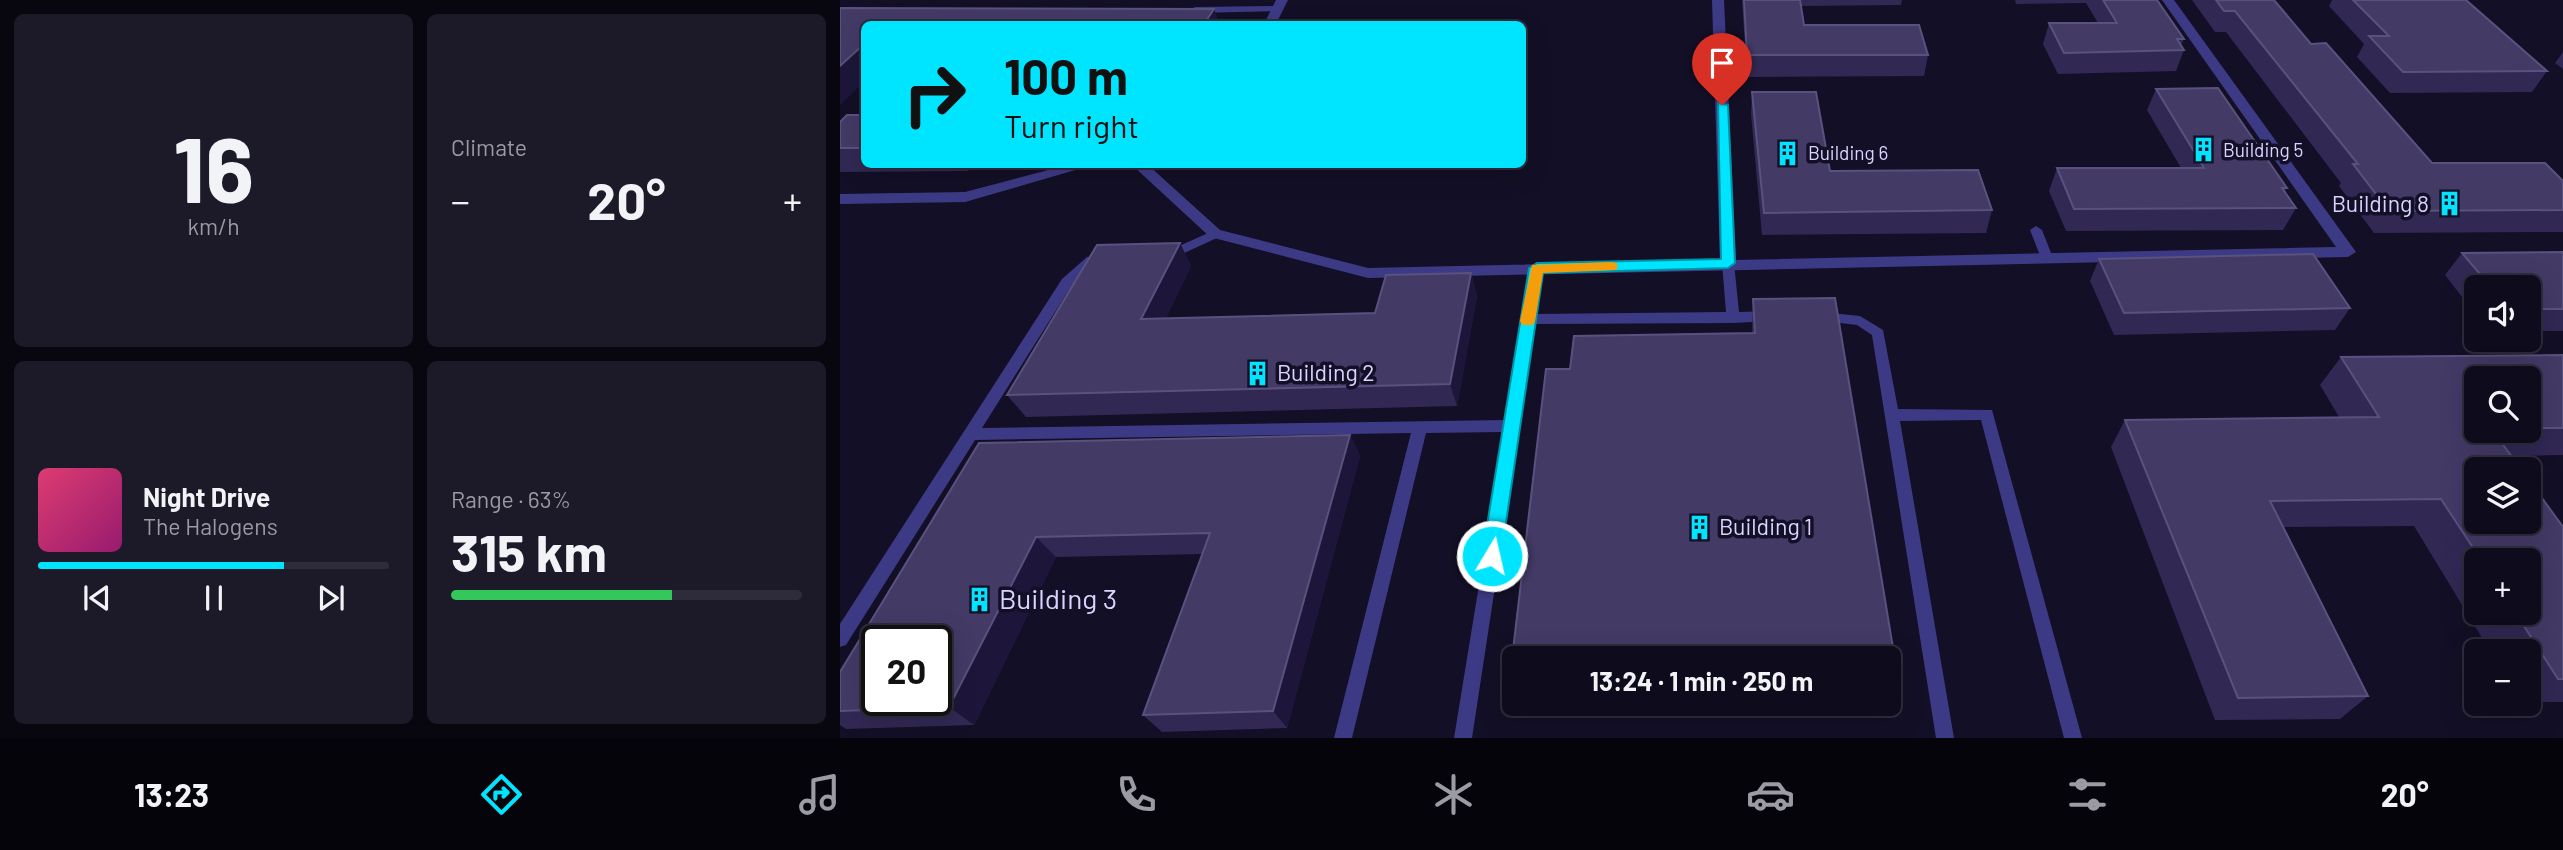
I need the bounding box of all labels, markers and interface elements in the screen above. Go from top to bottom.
pin [1692,33,1752,105]
icon: arrive [1703,44,1741,82]
text: 100 m [1004,46,1128,105]
icon: right [889,49,980,140]
text: Turn right [1004,106,1139,144]
text: 16 [173,112,254,221]
text: Climate [451,133,527,161]
building icon: Building 5 [2189,136,2217,164]
place label: Building 5 [2223,138,2303,161]
building icon: Building 6 [1774,139,1802,167]
place label: Building 6 [1808,141,1888,164]
text: 20° [587,168,666,230]
text: − [451,177,470,223]
text: + [783,177,802,223]
place label: Building 8 [2332,189,2429,217]
building icon: Building 8 [2435,190,2463,218]
text: km/h [187,212,240,240]
map controls [2464,275,2541,716]
button: sound [2464,275,2541,352]
place label: Building 2 [1277,358,1375,386]
building icon: Building 2 [1243,359,1271,387]
button: search [2464,366,2541,443]
button: layers [2464,457,2541,534]
text: Night Drive [143,481,270,512]
text: Range · 63% [451,485,571,513]
text: The Halogens [143,512,278,540]
place label: Building 1 [1719,512,1812,540]
building icon: Building 1 [1685,513,1713,541]
position arrow [1455,519,1529,593]
text: 315 km [451,520,607,582]
button: + [2464,548,2541,625]
icon: previous [78,579,116,617]
icon: pause [195,579,233,617]
icon: next [312,579,350,617]
place label: Building 3 [999,581,1117,615]
building icon: Building 3 [965,585,993,613]
speed limit sign: 20 [861,625,952,716]
button: − [2464,639,2541,716]
text: 13:24 · 1 min · 250 m [1590,665,1813,696]
icon: directions [477,770,526,819]
icon: music [795,770,844,819]
icon: phone [1112,770,1161,819]
icon: climate [1429,770,1478,819]
icon: car [1746,770,1795,819]
icon: filters [2063,770,2112,819]
text: 13:23 [134,775,209,813]
text: 20° [2381,775,2429,813]

